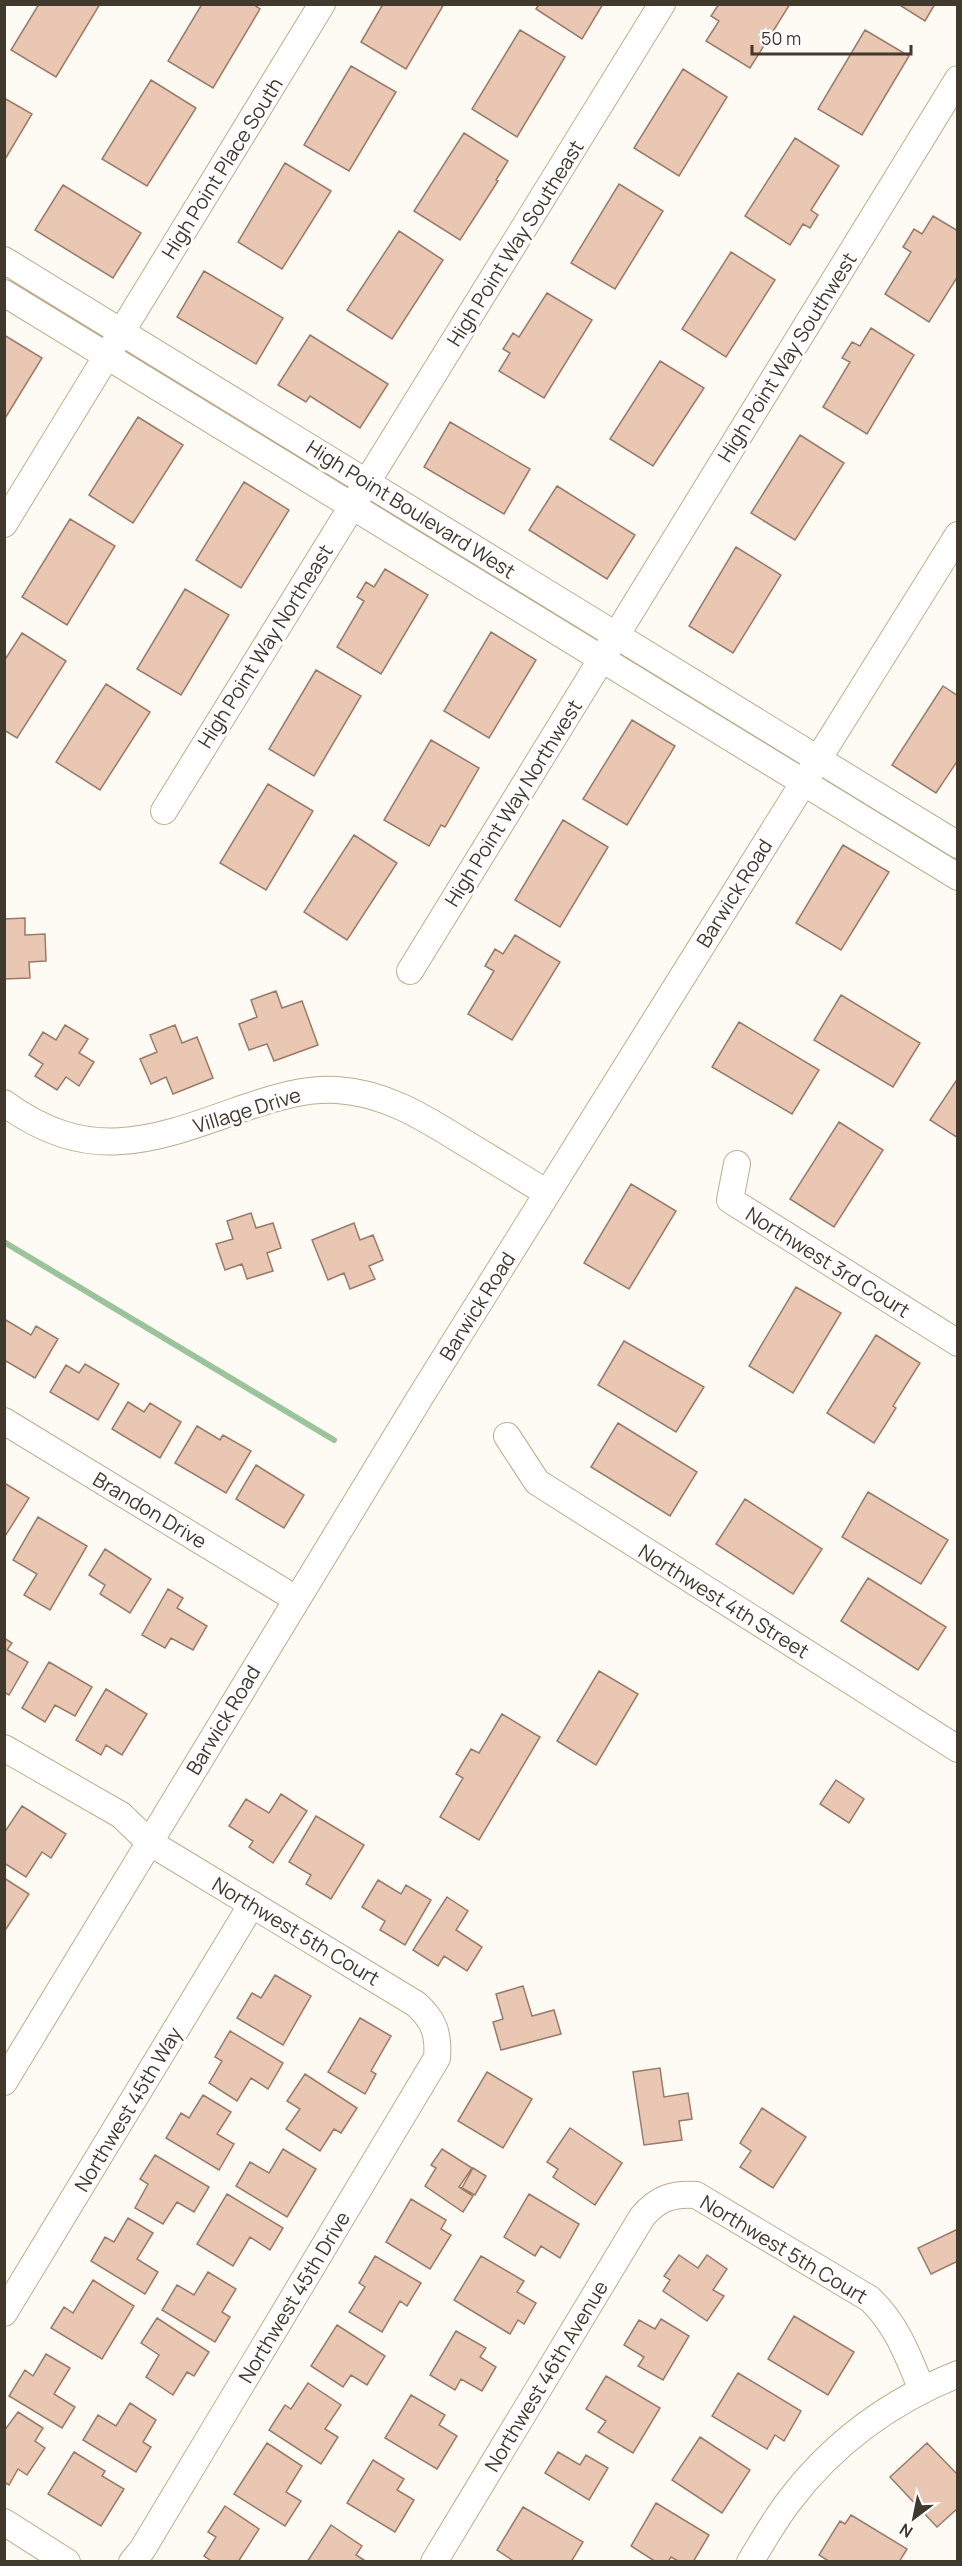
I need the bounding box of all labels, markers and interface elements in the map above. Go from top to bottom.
scale bar [752,18,911,56]
text: 50 m [761,26,801,50]
street label: High Point Place South [155,72,289,264]
street label: High Point Way Southeast [440,135,590,351]
street label: High Point Way Southwest [711,247,863,467]
street label: High Point Boulevard West [301,434,521,584]
street label: High Point Way Northeast [191,539,339,753]
street label: High Point Way Northwest [438,694,588,912]
street label: Barwick Road [690,834,778,952]
street label: Village Drive [190,1081,304,1139]
street label: Northwest 3rd Court [741,1200,915,1324]
street label: Barwick Road [433,1247,521,1365]
street label: Brandon Drive [88,1465,212,1555]
street label: Northwest 4th Street [634,1538,814,1664]
street label: Barwick Road [180,1660,266,1780]
street label: Northwest 5th Court [207,1870,385,1992]
street label: Northwest 45th Way [68,2021,188,2196]
street label: Northwest 5th Court [695,2188,873,2310]
street label: Northwest 45th Drive [232,2206,356,2388]
street label: Northwest 46th Avenue [478,2275,614,2477]
north arrow [884,2488,944,2548]
text: N [895,2518,917,2543]

